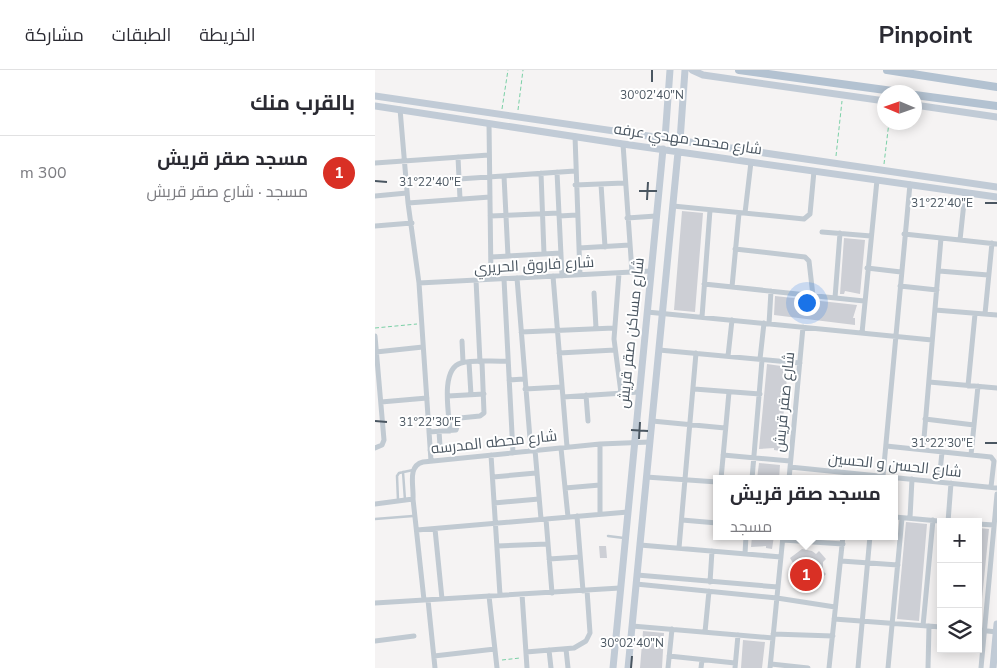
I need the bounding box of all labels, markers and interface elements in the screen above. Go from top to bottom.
text: Pinpoint [879,19,972,51]
text: مشاركة [25,23,84,47]
text: الطبقات [112,23,171,47]
text: الخريطة [199,23,256,47]
north arrow [877,85,922,130]
text: 30°02'40"N [620,87,684,103]
text: بالقرب منك [250,89,355,117]
street label: شارع محمد مهدي عرفه [612,119,763,161]
text: مسجد صقر قريش [157,146,308,172]
text: 300 m [20,162,67,184]
text: 1 [334,162,344,184]
text: 31°22'40"E [399,174,461,190]
text: مسجد · شارع صقر قريش [147,181,308,203]
text: 31°22'40"E [911,195,973,211]
street label: شارع فاروق الحريري [473,252,595,280]
street label: شارع مساكن صقر قريش [613,257,650,409]
your location [794,290,820,316]
street label: شارع صقر قريش [769,351,800,453]
text: 31°22'30"E [399,414,461,430]
street label: شارع محطه المدرسه [430,425,558,460]
text: 31°22'30"E [911,435,973,451]
street label: شارع الحسن و الحسين [827,448,963,483]
popup [713,475,898,540]
text: مسجد صقر قريش [730,481,881,507]
text: مسجد [730,516,772,538]
map controls [937,518,982,653]
button: + [937,518,982,563]
pin: 1 [790,556,822,594]
button: − [937,563,982,608]
button: layers [937,608,982,653]
text: 30°02'40"N [600,635,664,651]

